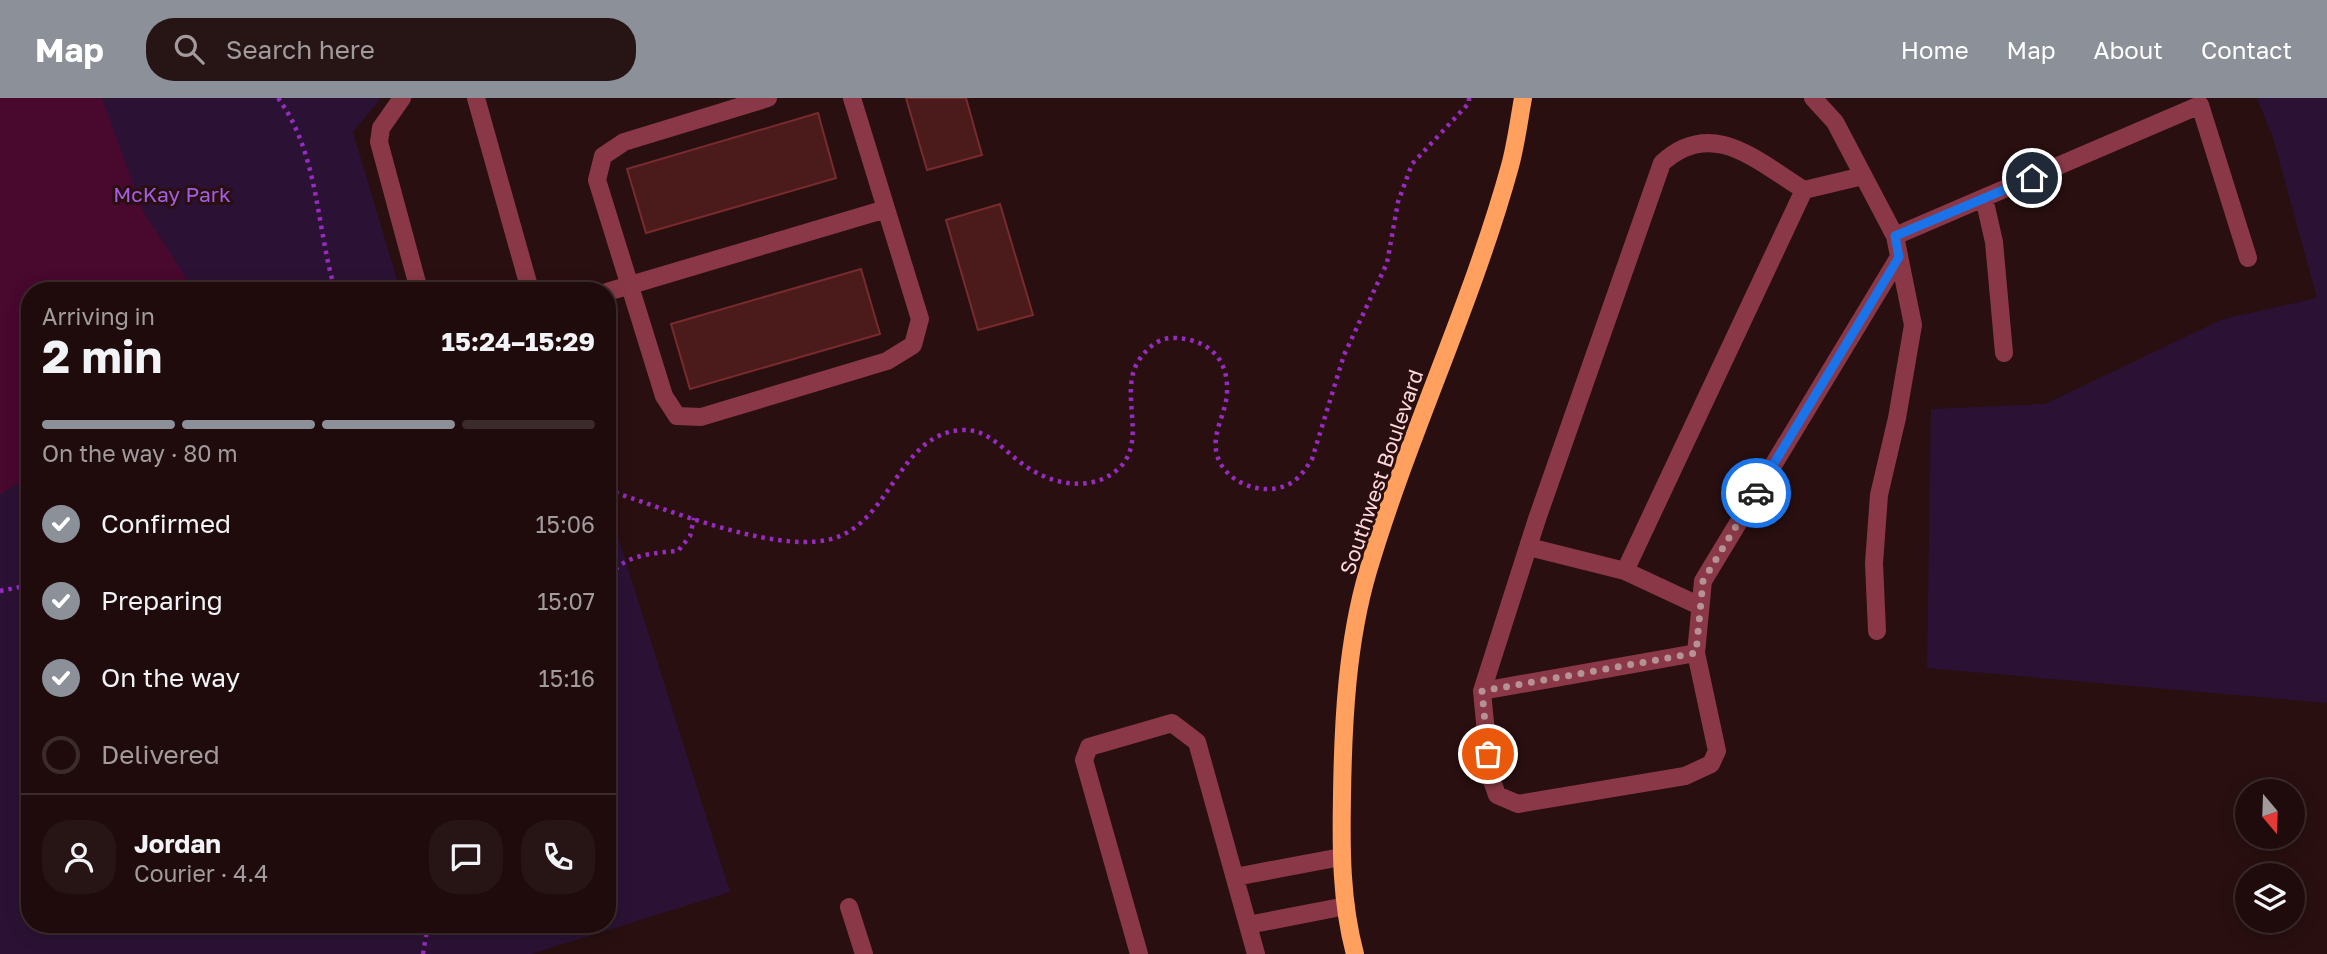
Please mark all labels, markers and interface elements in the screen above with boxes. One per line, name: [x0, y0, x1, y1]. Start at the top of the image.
search box: [146, 18, 636, 81]
text: Map: [35, 30, 104, 69]
icon: search: [170, 30, 208, 68]
text: Search here: [226, 34, 375, 65]
text: Home: [1901, 35, 1969, 64]
text: Map: [2007, 35, 2056, 64]
text: About: [2094, 35, 2163, 64]
text: Contact: [2201, 35, 2292, 64]
pin: [2002, 148, 2062, 208]
icon: home: [2013, 159, 2051, 197]
park label: McKay Park: [113, 181, 231, 207]
text: Arriving in: [42, 302, 155, 330]
text: 15:24–15:29: [442, 326, 595, 357]
text: 2 min: [42, 328, 162, 383]
street label: Southwest Boulevard: [1334, 366, 1428, 578]
text: On the way · 80 m: [42, 439, 238, 467]
courier: [1721, 458, 1791, 528]
icon: car: [1737, 474, 1775, 512]
icon: check: [42, 505, 80, 543]
text: Confirmed: [101, 508, 231, 539]
text: 15:06: [535, 510, 595, 538]
icon: check: [42, 582, 80, 620]
text: Preparing: [101, 585, 223, 616]
text: 15:07: [537, 587, 595, 615]
icon: check: [42, 659, 80, 697]
text: On the way: [101, 662, 240, 693]
text: 15:16: [539, 664, 595, 692]
pin: [1458, 724, 1518, 784]
icon: bag: [1469, 735, 1507, 773]
text: Delivered: [101, 739, 220, 770]
north arrow: [2235, 779, 2305, 849]
map controls: [2235, 779, 2305, 933]
button: person: [42, 820, 116, 894]
button: chat: [429, 820, 503, 894]
button: phone: [521, 820, 595, 894]
text: Jordan: [134, 828, 221, 859]
text: Courier · 4.4: [134, 859, 268, 887]
button: layers: [2235, 863, 2305, 933]

